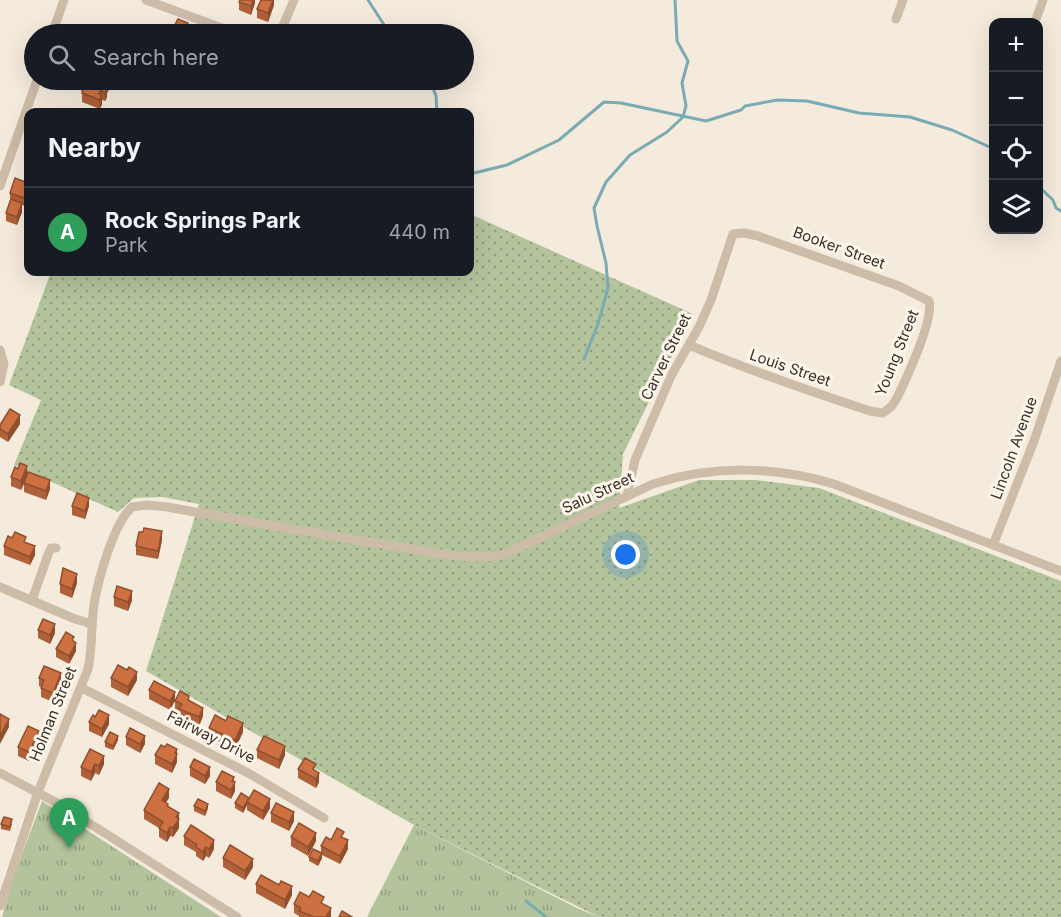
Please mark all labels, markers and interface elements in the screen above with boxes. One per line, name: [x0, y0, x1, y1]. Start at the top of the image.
map controls: [989, 18, 1043, 234]
button: +: [989, 18, 1043, 72]
search box: [24, 24, 474, 90]
icon: search: [45, 41, 78, 74]
text: Search here: [93, 44, 219, 70]
button: −: [989, 72, 1043, 126]
button: locate: [989, 126, 1043, 180]
text: Nearby: [48, 132, 141, 163]
button: layers: [989, 180, 1043, 234]
text: Rock Springs Park: [105, 207, 301, 233]
text: A: [60, 220, 75, 244]
text: 440 m: [388, 220, 450, 244]
street label: Booker Street: [791, 222, 888, 273]
text: Park: [105, 233, 148, 257]
street label: Young Street: [871, 307, 923, 399]
street label: Carver Street: [636, 310, 695, 403]
street label: Louis Street: [747, 345, 833, 390]
street label: Lincoln Avenue: [986, 394, 1041, 502]
street label: Salu Street: [559, 468, 637, 517]
your location: [611, 540, 640, 569]
street label: Holman Street: [25, 663, 80, 764]
street label: Fairway Drive: [164, 706, 259, 767]
pin: A: [50, 798, 88, 848]

